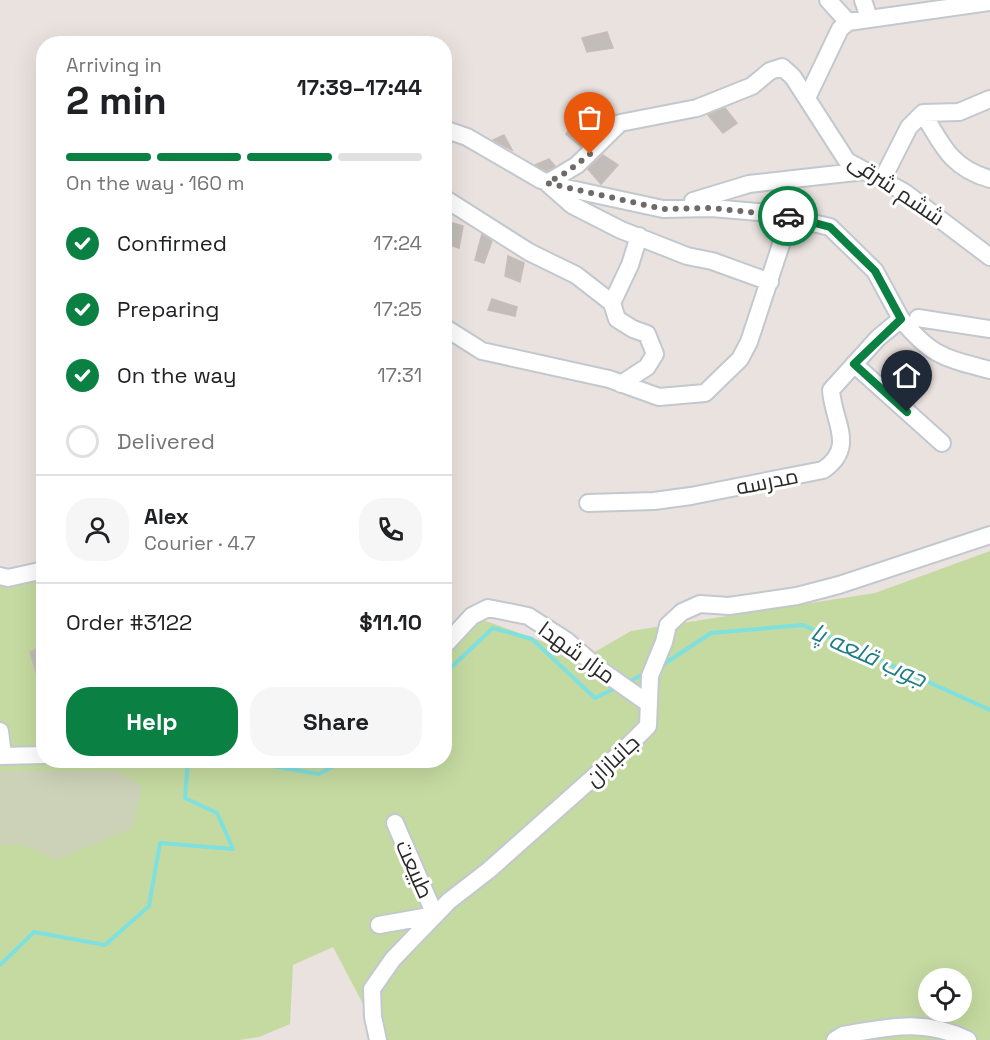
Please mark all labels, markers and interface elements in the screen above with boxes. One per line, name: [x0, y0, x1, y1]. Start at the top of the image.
text: Arriving in: [66, 52, 162, 78]
text: 17:39–17:44: [297, 73, 422, 101]
text: 2 min: [66, 76, 167, 125]
pin: [564, 92, 615, 154]
icon: bag: [573, 101, 606, 134]
street label: ششم شرقی: [842, 147, 950, 233]
text: On the way · 160 m: [66, 170, 244, 196]
courier: [758, 186, 818, 246]
icon: car: [772, 200, 805, 233]
icon: check: [66, 227, 99, 260]
text: Confirmed: [117, 229, 227, 257]
text: 17:24: [373, 230, 422, 256]
icon: check: [66, 293, 99, 326]
text: Preparing: [117, 295, 219, 323]
text: 17:25: [373, 296, 422, 322]
pin: [881, 350, 932, 412]
icon: check: [66, 359, 99, 392]
icon: home: [890, 359, 923, 392]
text: On the way: [117, 361, 236, 389]
text: 17:31: [377, 362, 422, 388]
text: Delivered: [117, 427, 215, 455]
street label: مدرسه: [734, 461, 800, 501]
button: person: [66, 498, 129, 561]
button: phone: [359, 498, 422, 561]
text: Alex: [144, 502, 189, 530]
text: Courier · 4.7: [144, 530, 255, 556]
text: Order #3122: [66, 608, 192, 636]
text: $11.10: [359, 608, 422, 636]
street label: مزار شهدا: [533, 615, 621, 689]
water label: جوب قلعه پا: [806, 616, 933, 696]
button: Help: [66, 687, 238, 756]
button: Share: [250, 687, 422, 756]
street label: جانبازان: [579, 728, 645, 792]
street label: طبیعت: [390, 835, 440, 903]
map controls: [918, 968, 972, 1022]
button: locate: [918, 968, 972, 1022]

